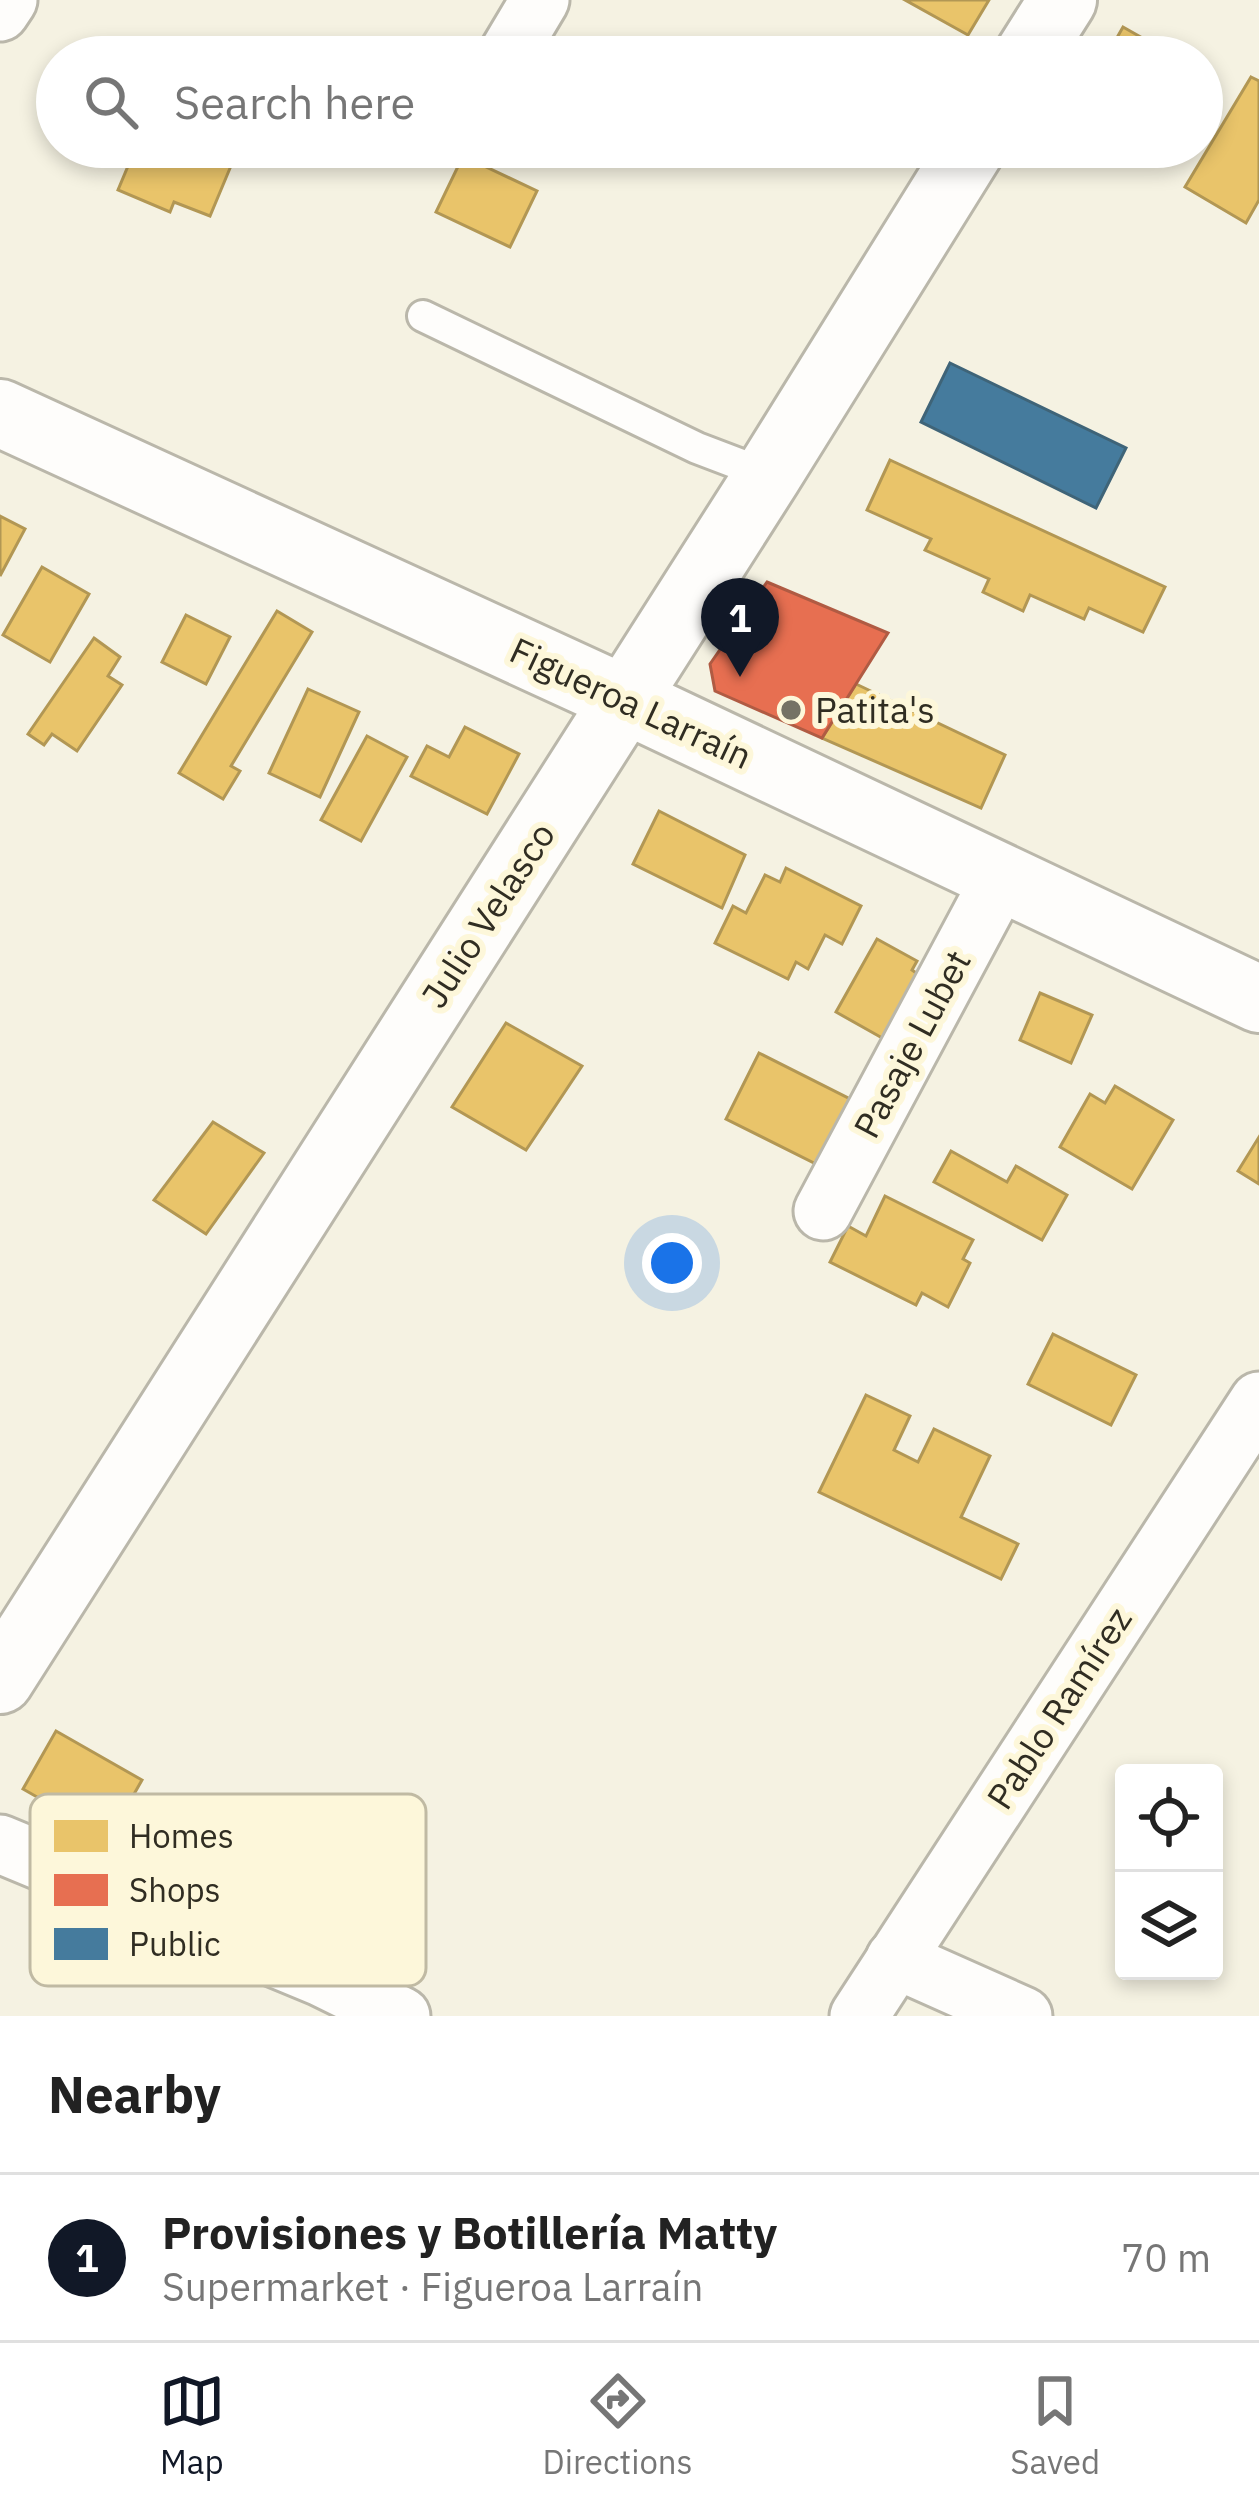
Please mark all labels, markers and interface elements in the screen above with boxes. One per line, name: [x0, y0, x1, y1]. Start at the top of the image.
search box: [36, 36, 1223, 168]
icon: search: [78, 69, 144, 135]
text: Search here: [174, 73, 415, 131]
pin: 1: [701, 578, 779, 677]
street label: Figueroa Larraín: [503, 626, 760, 779]
place label: Patita's: [815, 686, 935, 733]
marker: Patita's: [778, 697, 804, 723]
street label: Julio Velasco: [410, 813, 565, 1016]
street label: Pasaje Lubet: [842, 942, 981, 1146]
your location: [642, 1233, 702, 1293]
street label: Pablo Ramírez: [976, 1598, 1141, 1818]
map controls: [1115, 1764, 1223, 1980]
button: locate: [1115, 1764, 1223, 1872]
legend: [30, 1794, 426, 1986]
text: Homes: [129, 1814, 234, 1857]
text: Shops: [129, 1868, 221, 1911]
button: layers: [1115, 1872, 1223, 1980]
text: Public: [129, 1922, 221, 1965]
text: Nearby: [48, 2061, 221, 2127]
text: Provisiones y Botillería Matty: [162, 2203, 777, 2261]
text: 1: [75, 2232, 99, 2283]
text: 70 m: [1121, 2232, 1211, 2283]
text: Supermarket · Figueroa Larraín: [162, 2261, 704, 2312]
tab: Map: [159, 2368, 225, 2483]
tab: Directions: [543, 2368, 693, 2483]
tab: Saved: [1010, 2368, 1100, 2483]

